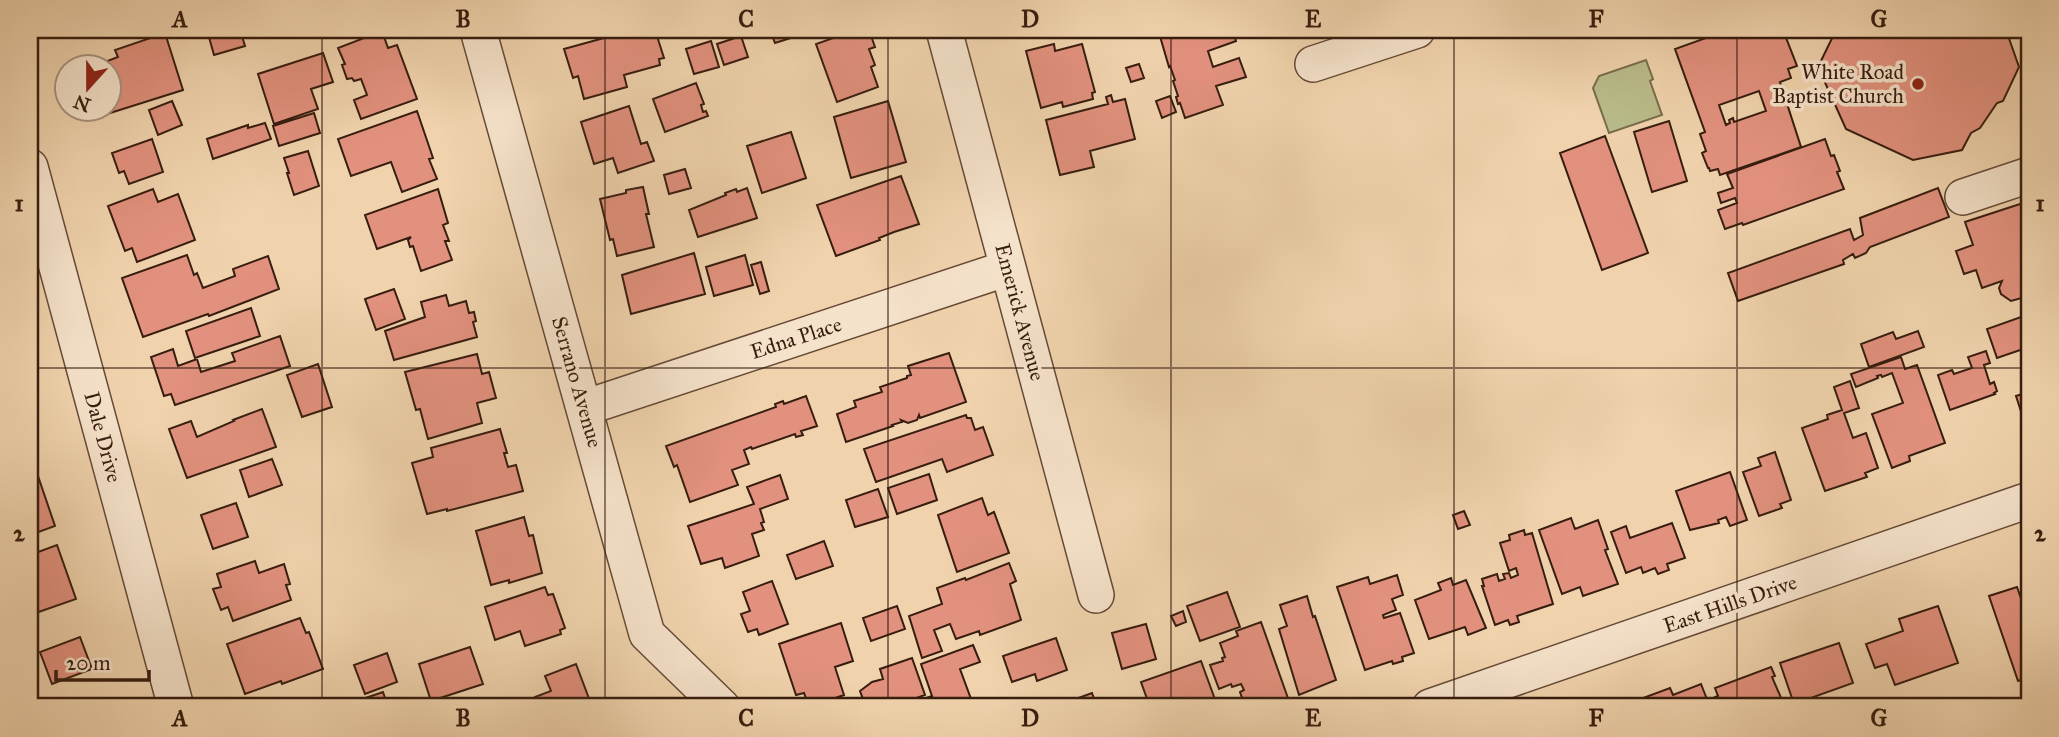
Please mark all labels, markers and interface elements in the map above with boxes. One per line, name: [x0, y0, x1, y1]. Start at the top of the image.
text: A: [170, 5, 188, 33]
text: B: [455, 5, 471, 33]
text: C: [738, 5, 754, 33]
text: D: [1021, 5, 1039, 33]
text: E: [1305, 5, 1322, 33]
text: F: [1588, 5, 1604, 33]
text: G: [1871, 5, 1888, 33]
north arrow: [52, 52, 122, 122]
place label: White Road Baptist Church: [1773, 59, 1904, 109]
marker: White Road Baptist Church: [1910, 76, 1926, 92]
text: N: [70, 90, 94, 117]
text: 1: [14, 189, 24, 217]
text: 1: [2035, 189, 2045, 217]
street label: Emerick Avenue: [989, 240, 1051, 384]
street label: Edna Place: [747, 311, 845, 365]
street label: Serrano Avenue: [546, 313, 608, 451]
street label: Dale Drive: [78, 389, 128, 485]
text: 2: [13, 519, 25, 547]
text: 2: [2034, 519, 2046, 547]
street label: East Hills Drive: [1660, 569, 1800, 639]
scale bar: [56, 639, 149, 683]
text: 20 m: [66, 650, 111, 676]
text: A: [170, 704, 188, 732]
text: B: [455, 704, 471, 732]
text: C: [738, 704, 754, 732]
text: D: [1021, 704, 1039, 732]
text: E: [1305, 704, 1322, 732]
text: F: [1588, 704, 1604, 732]
text: G: [1871, 704, 1888, 732]

